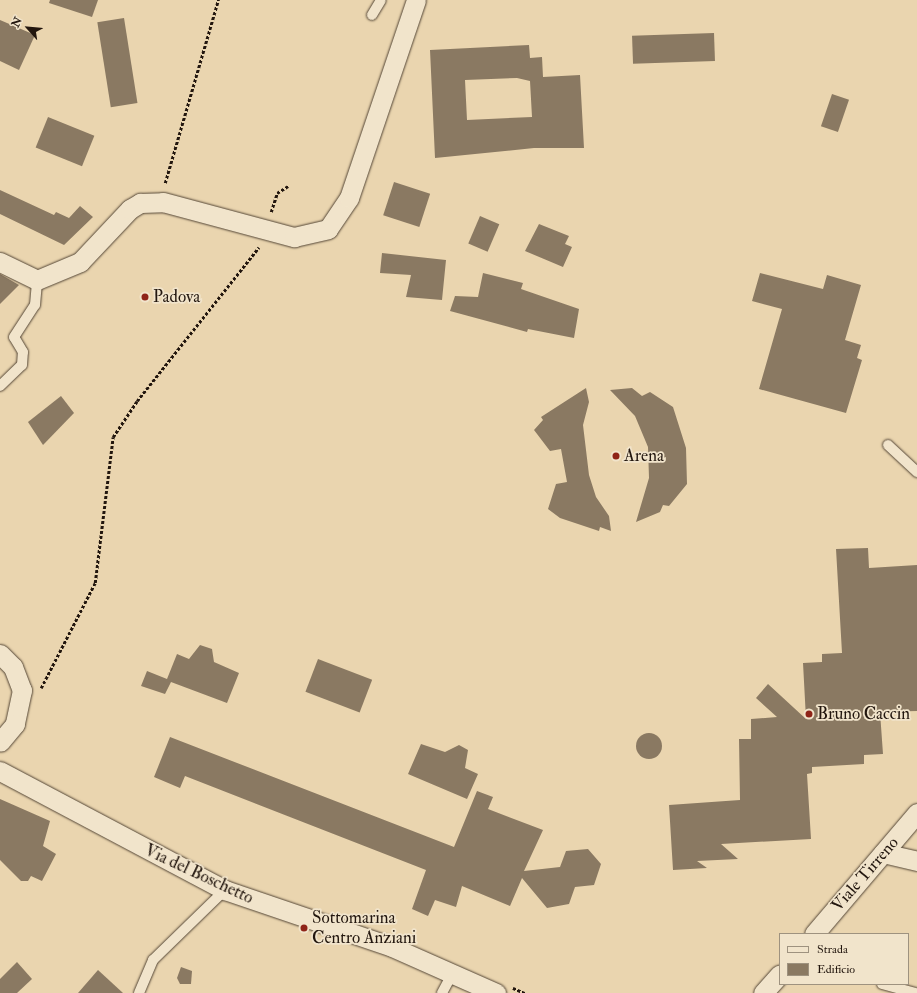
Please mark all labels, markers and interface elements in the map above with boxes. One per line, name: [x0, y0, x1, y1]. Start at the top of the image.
north arrow: [8, 8, 48, 48]
text: N: [9, 15, 25, 30]
place label: Padova: [153, 287, 200, 307]
marker: Padova: [140, 292, 150, 302]
place label: Arena: [624, 446, 664, 466]
marker: Arena: [611, 451, 621, 461]
place label: Bruno Caccin: [817, 704, 910, 724]
marker: Bruno Caccin: [804, 709, 814, 719]
street label: Viale Tirreno: [827, 833, 903, 915]
street label: Via del Boschetto: [141, 840, 257, 908]
place label: Sottomarina Centro Anziani: [312, 908, 416, 948]
marker: Sottomarina Centro Anziani: [299, 923, 309, 933]
legend: [779, 933, 909, 985]
text: Strada: [817, 942, 848, 957]
text: Edificio: [817, 962, 855, 977]

